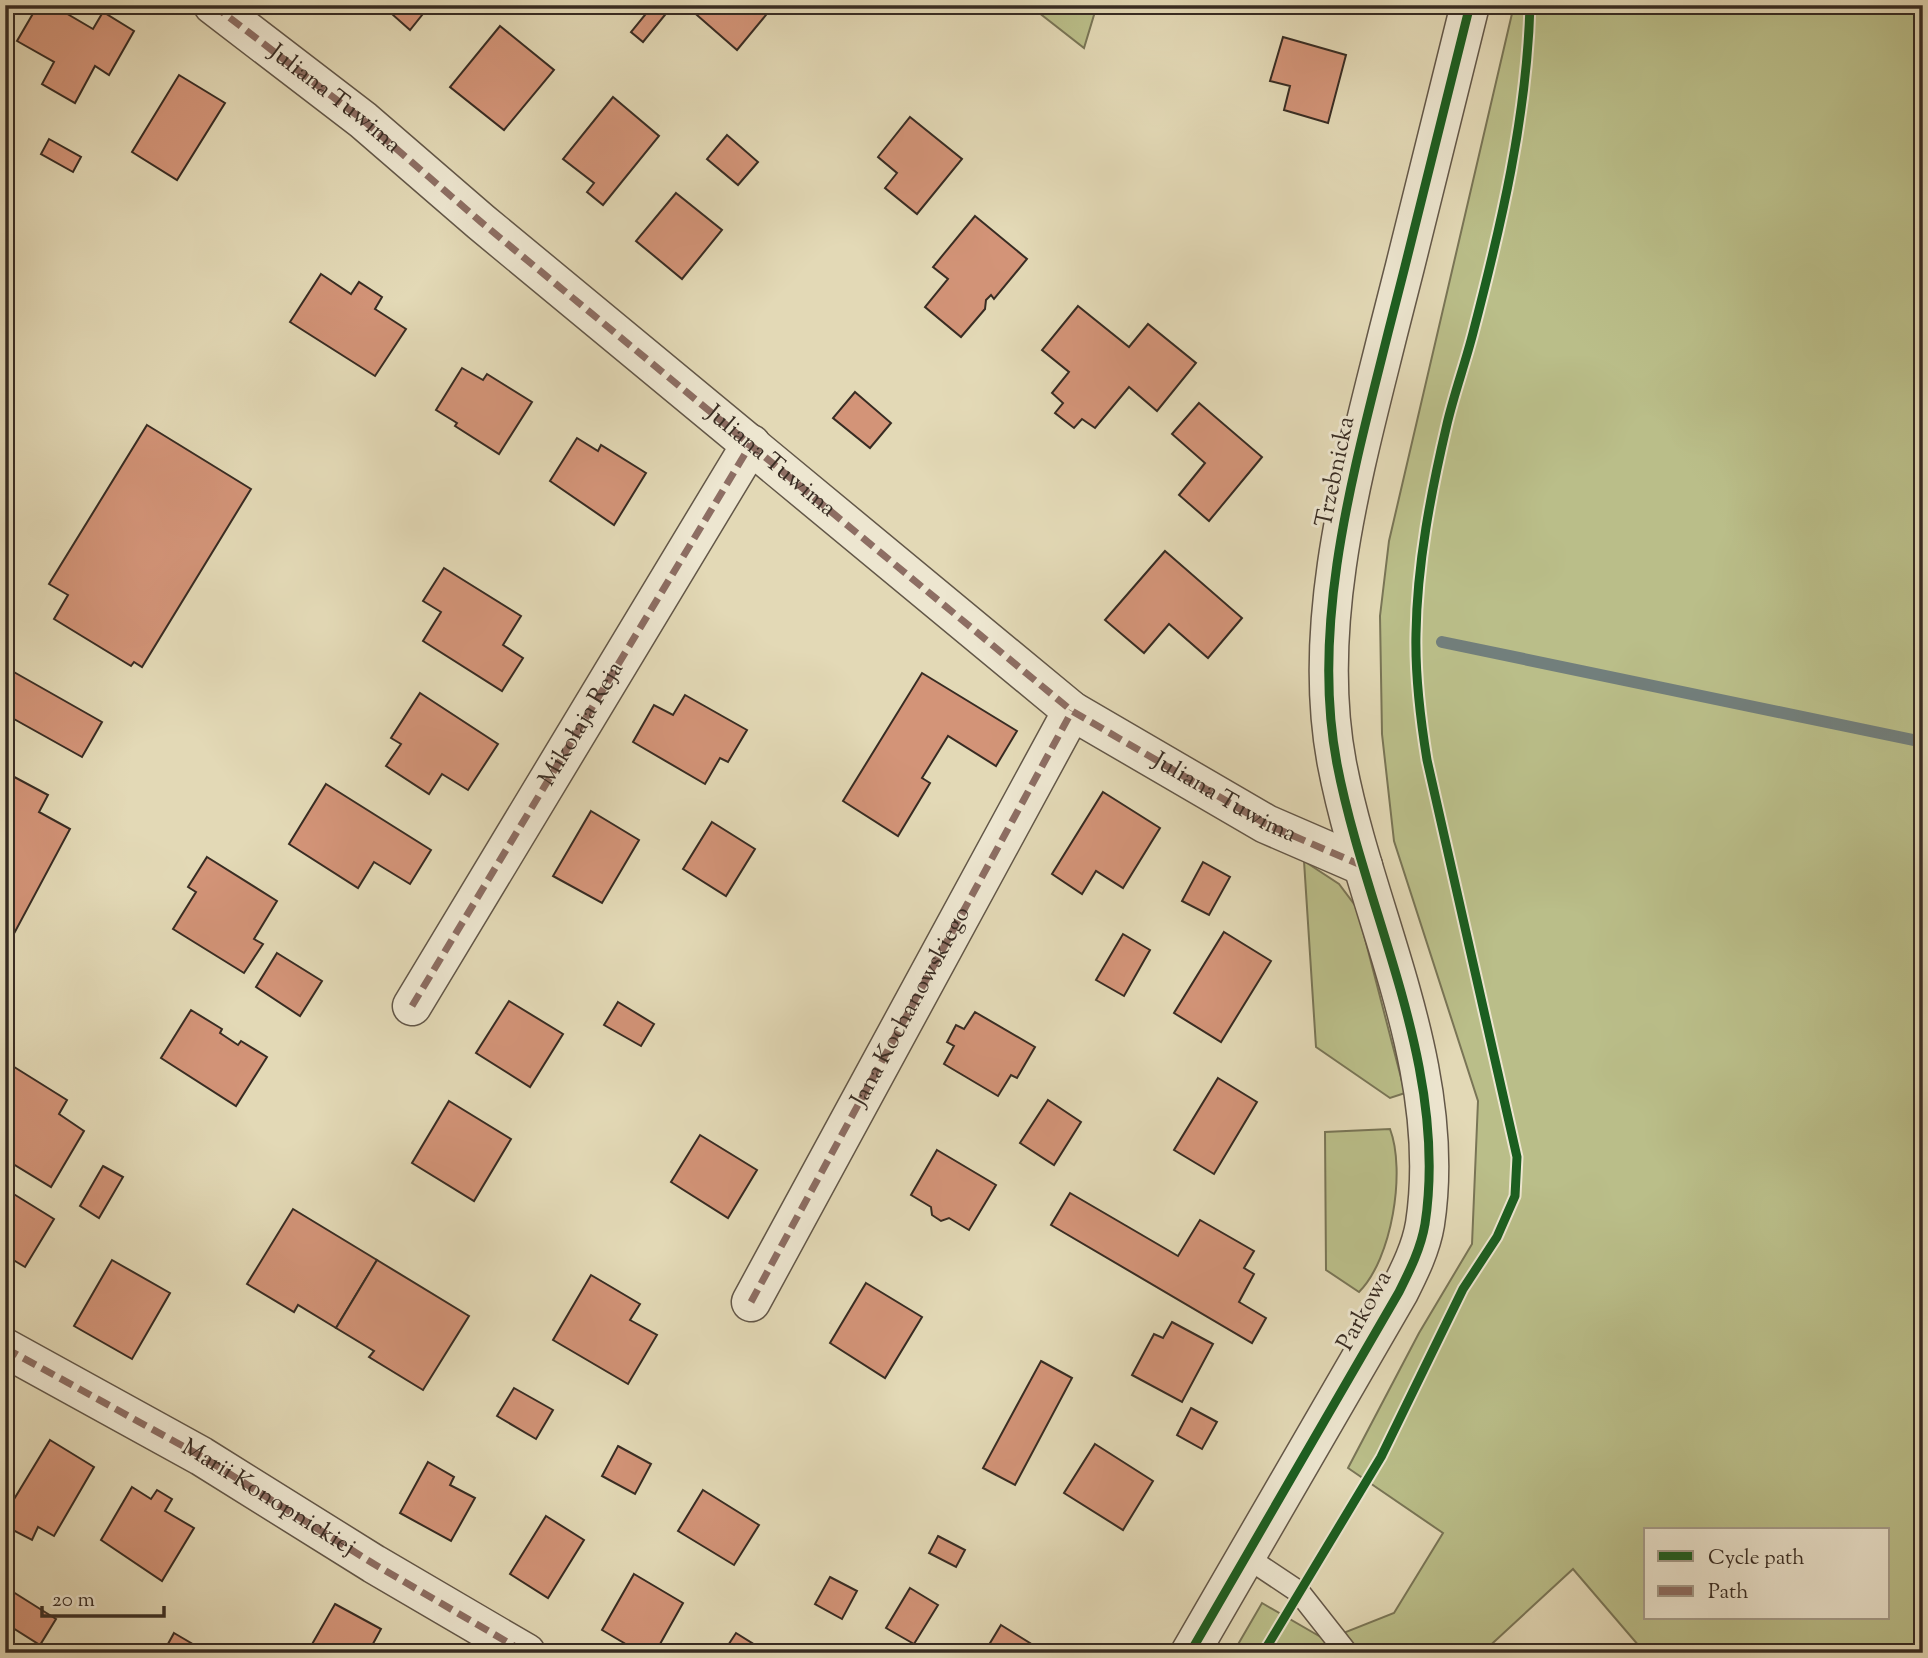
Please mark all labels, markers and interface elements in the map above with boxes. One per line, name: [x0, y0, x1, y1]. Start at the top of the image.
street label: Juliana Tuwima: [260, 35, 408, 162]
street label: Juliana Tuwima: [697, 396, 843, 526]
street label: Trzebnicka: [1308, 413, 1364, 531]
street label: Mikołaja Reja: [531, 655, 633, 793]
street label: Juliana Tuwima: [1145, 744, 1302, 852]
street label: Jana Kochanowskiego: [842, 901, 980, 1115]
street label: Parkowa: [1329, 1265, 1401, 1357]
street label: Marii Konopnickiej: [175, 1431, 362, 1565]
legend: [1644, 1528, 1890, 1620]
text: Cycle path: [1708, 1544, 1805, 1574]
scale bar: [42, 1574, 164, 1618]
text: Path: [1708, 1578, 1749, 1608]
text: 20 m: [52, 1586, 95, 1616]

